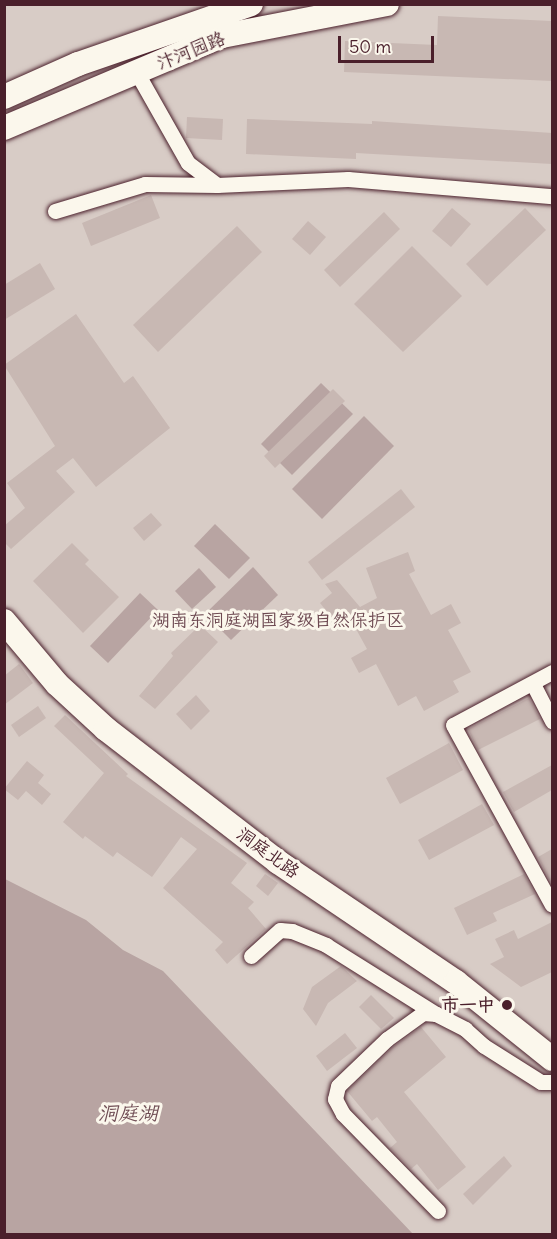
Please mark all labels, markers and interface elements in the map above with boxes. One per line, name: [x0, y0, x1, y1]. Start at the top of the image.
scale bar: [341, 24, 437, 62]
street label: 汴河园路: [154, 28, 228, 74]
text: 50 m: [349, 35, 391, 58]
park label: 湖南东洞庭湖国家级自然保护区: [152, 609, 404, 631]
street label: 洞庭北路: [233, 823, 303, 883]
place label: 市一中: [441, 994, 495, 1016]
marker: 市一中: [500, 998, 514, 1012]
water label: 洞庭湖: [98, 1100, 158, 1124]

